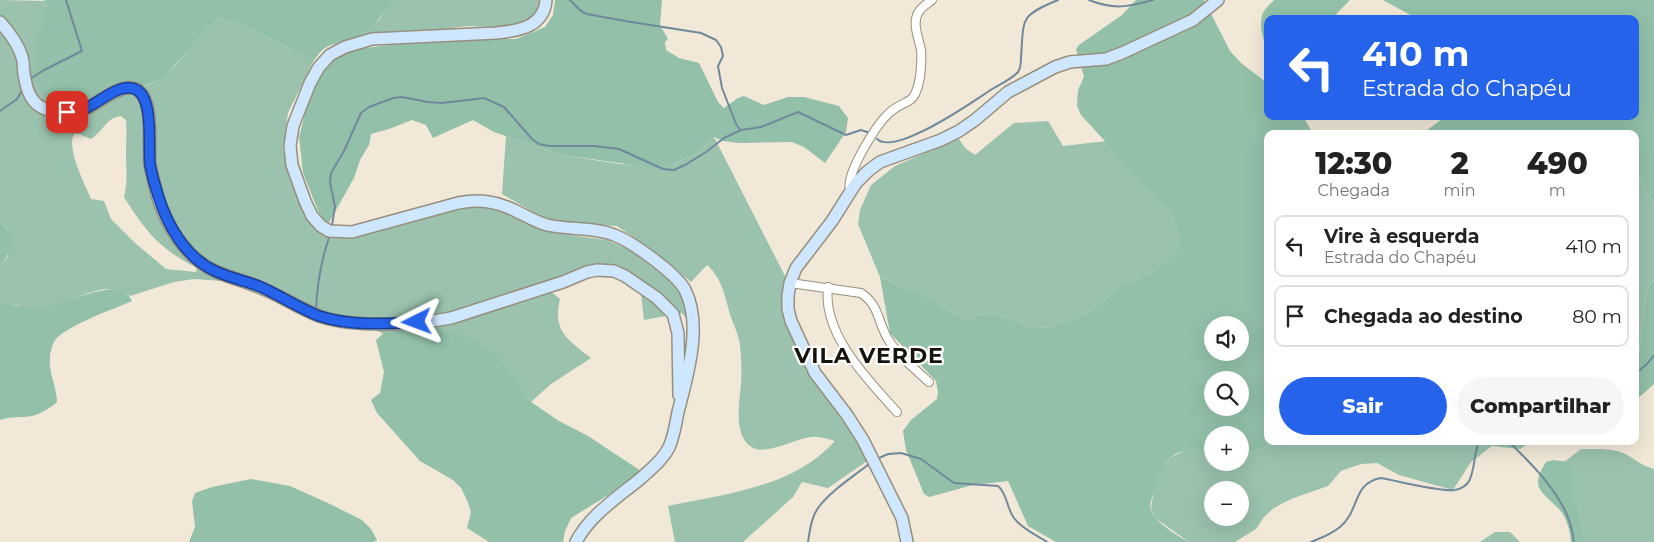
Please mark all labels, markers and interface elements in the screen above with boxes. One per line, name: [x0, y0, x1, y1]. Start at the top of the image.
text: 410 m: [1362, 32, 1469, 75]
icon: left: [1279, 35, 1344, 100]
text: Estrada do Chapéu: [1362, 75, 1572, 102]
pin: [46, 91, 88, 133]
icon: arrive: [53, 98, 81, 126]
text: 12:30: [1315, 145, 1392, 182]
text: 2: [1451, 145, 1469, 182]
text: 490: [1527, 145, 1588, 182]
text: Chegada: [1318, 181, 1390, 200]
text: min: [1444, 181, 1476, 200]
text: m: [1549, 181, 1566, 200]
text: Vire à esquerda: [1324, 225, 1479, 248]
icon: left: [1281, 232, 1309, 260]
text: 410 m: [1565, 235, 1622, 258]
text: Estrada do Chapéu: [1324, 248, 1477, 267]
position arrow: [390, 295, 442, 347]
icon: arrive: [1281, 302, 1309, 330]
text: Chegada ao destino: [1324, 305, 1523, 328]
text: 80 m: [1572, 305, 1622, 328]
map controls: [1204, 316, 1249, 526]
button: sound: [1204, 316, 1249, 361]
district label: VILA VERDE: [793, 342, 944, 369]
button: search: [1204, 371, 1249, 416]
button: Sair: [1279, 377, 1447, 435]
button: Compartilhar: [1457, 377, 1624, 435]
button: +: [1204, 426, 1249, 471]
button: −: [1204, 481, 1249, 526]

